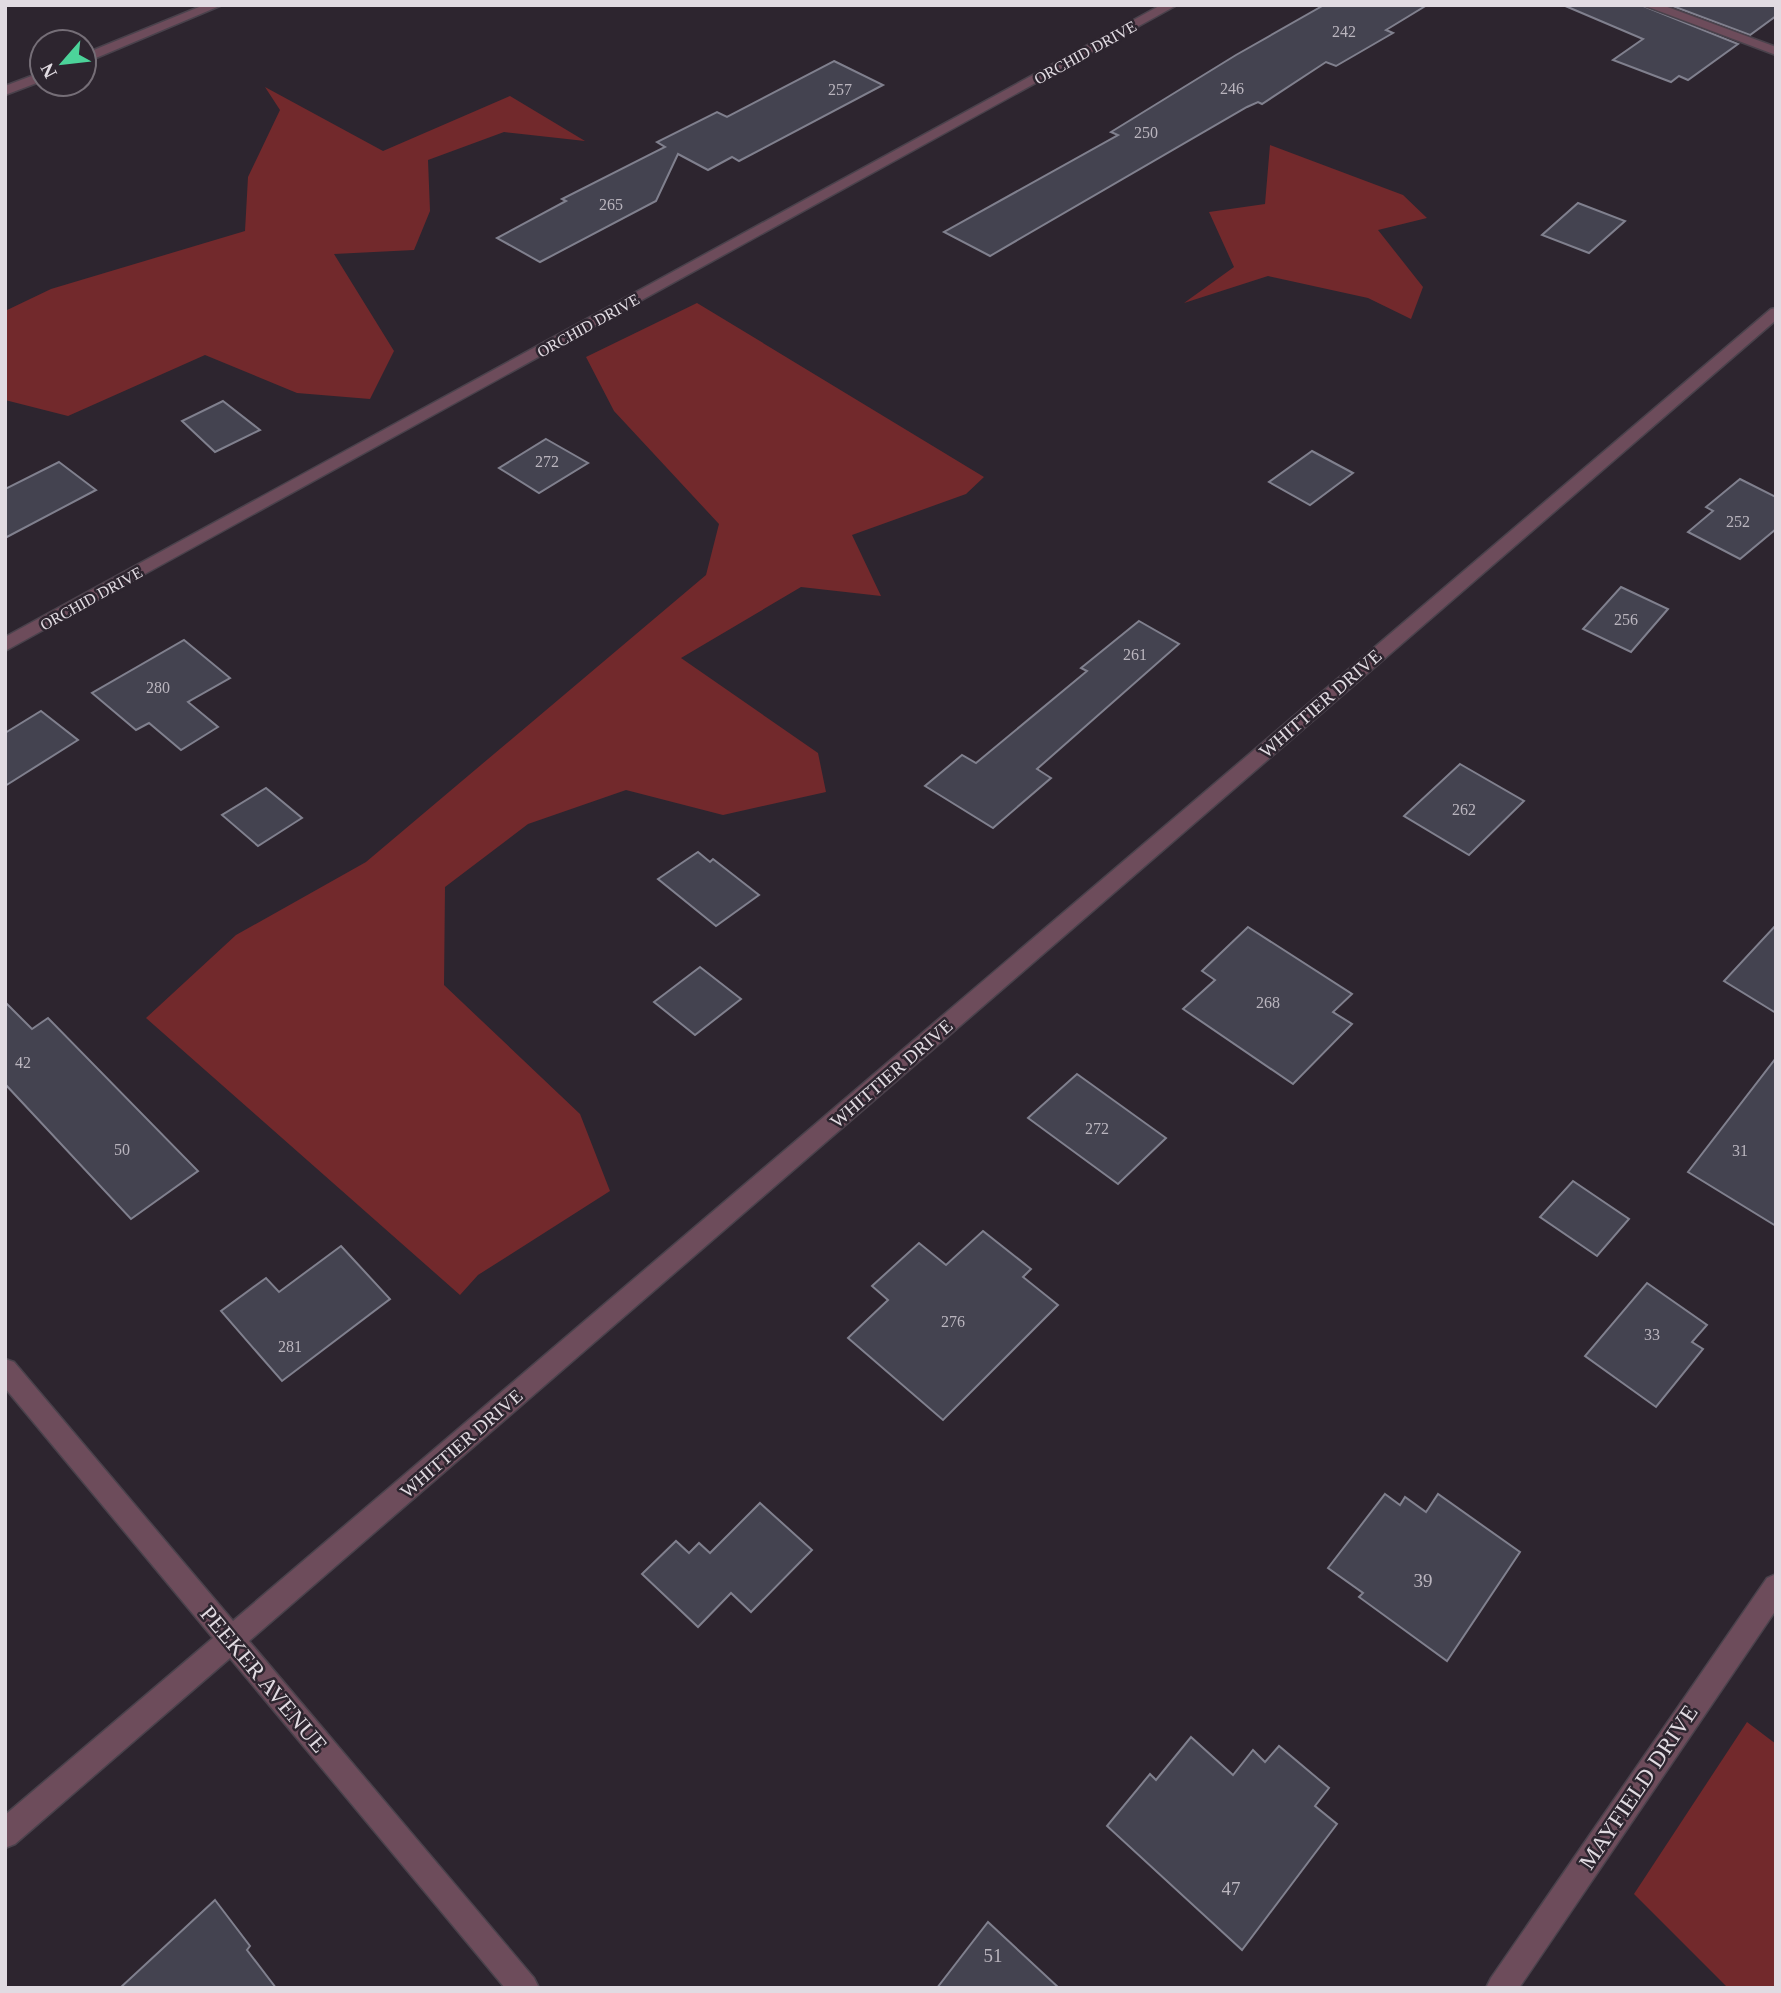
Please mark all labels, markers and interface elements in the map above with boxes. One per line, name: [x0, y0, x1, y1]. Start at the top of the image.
street label: ORCHID DRIVE: [1031, 17, 1139, 88]
house number: 242: [1332, 23, 1356, 40]
north arrow: [28, 28, 98, 98]
text: N: [36, 60, 61, 82]
house number: 246: [1220, 80, 1244, 97]
house number: 257: [828, 81, 852, 98]
house number: 250: [1134, 124, 1158, 141]
house number: 265: [599, 196, 623, 213]
street label: ORCHID DRIVE: [534, 290, 642, 361]
house number: 272: [535, 453, 559, 470]
house number: 252: [1726, 513, 1750, 530]
street label: ORCHID DRIVE: [37, 563, 145, 634]
house number: 256: [1614, 611, 1638, 628]
street label: WHITTIER DRIVE: [1255, 645, 1386, 762]
house number: 261: [1123, 646, 1147, 663]
house number: 280: [146, 679, 170, 696]
house number: 262: [1452, 801, 1476, 818]
house number: 268: [1256, 994, 1280, 1011]
street label: WHITTIER DRIVE: [826, 1015, 957, 1132]
house number: 42: [15, 1054, 31, 1071]
house number: 272: [1085, 1120, 1109, 1137]
house number: 50: [114, 1141, 130, 1158]
house number: 31: [1732, 1142, 1748, 1159]
house number: 276: [941, 1313, 965, 1330]
house number: 33: [1644, 1326, 1660, 1343]
house number: 281: [278, 1338, 302, 1355]
street label: WHITTIER DRIVE: [396, 1385, 527, 1502]
house number: 39: [1414, 1570, 1433, 1591]
street label: PEEKER AVENUE: [195, 1601, 332, 1757]
street label: MAYFIELD DRIVE: [1574, 1700, 1703, 1874]
house number: 47: [1222, 1878, 1241, 1899]
house number: 51: [984, 1945, 1003, 1966]

